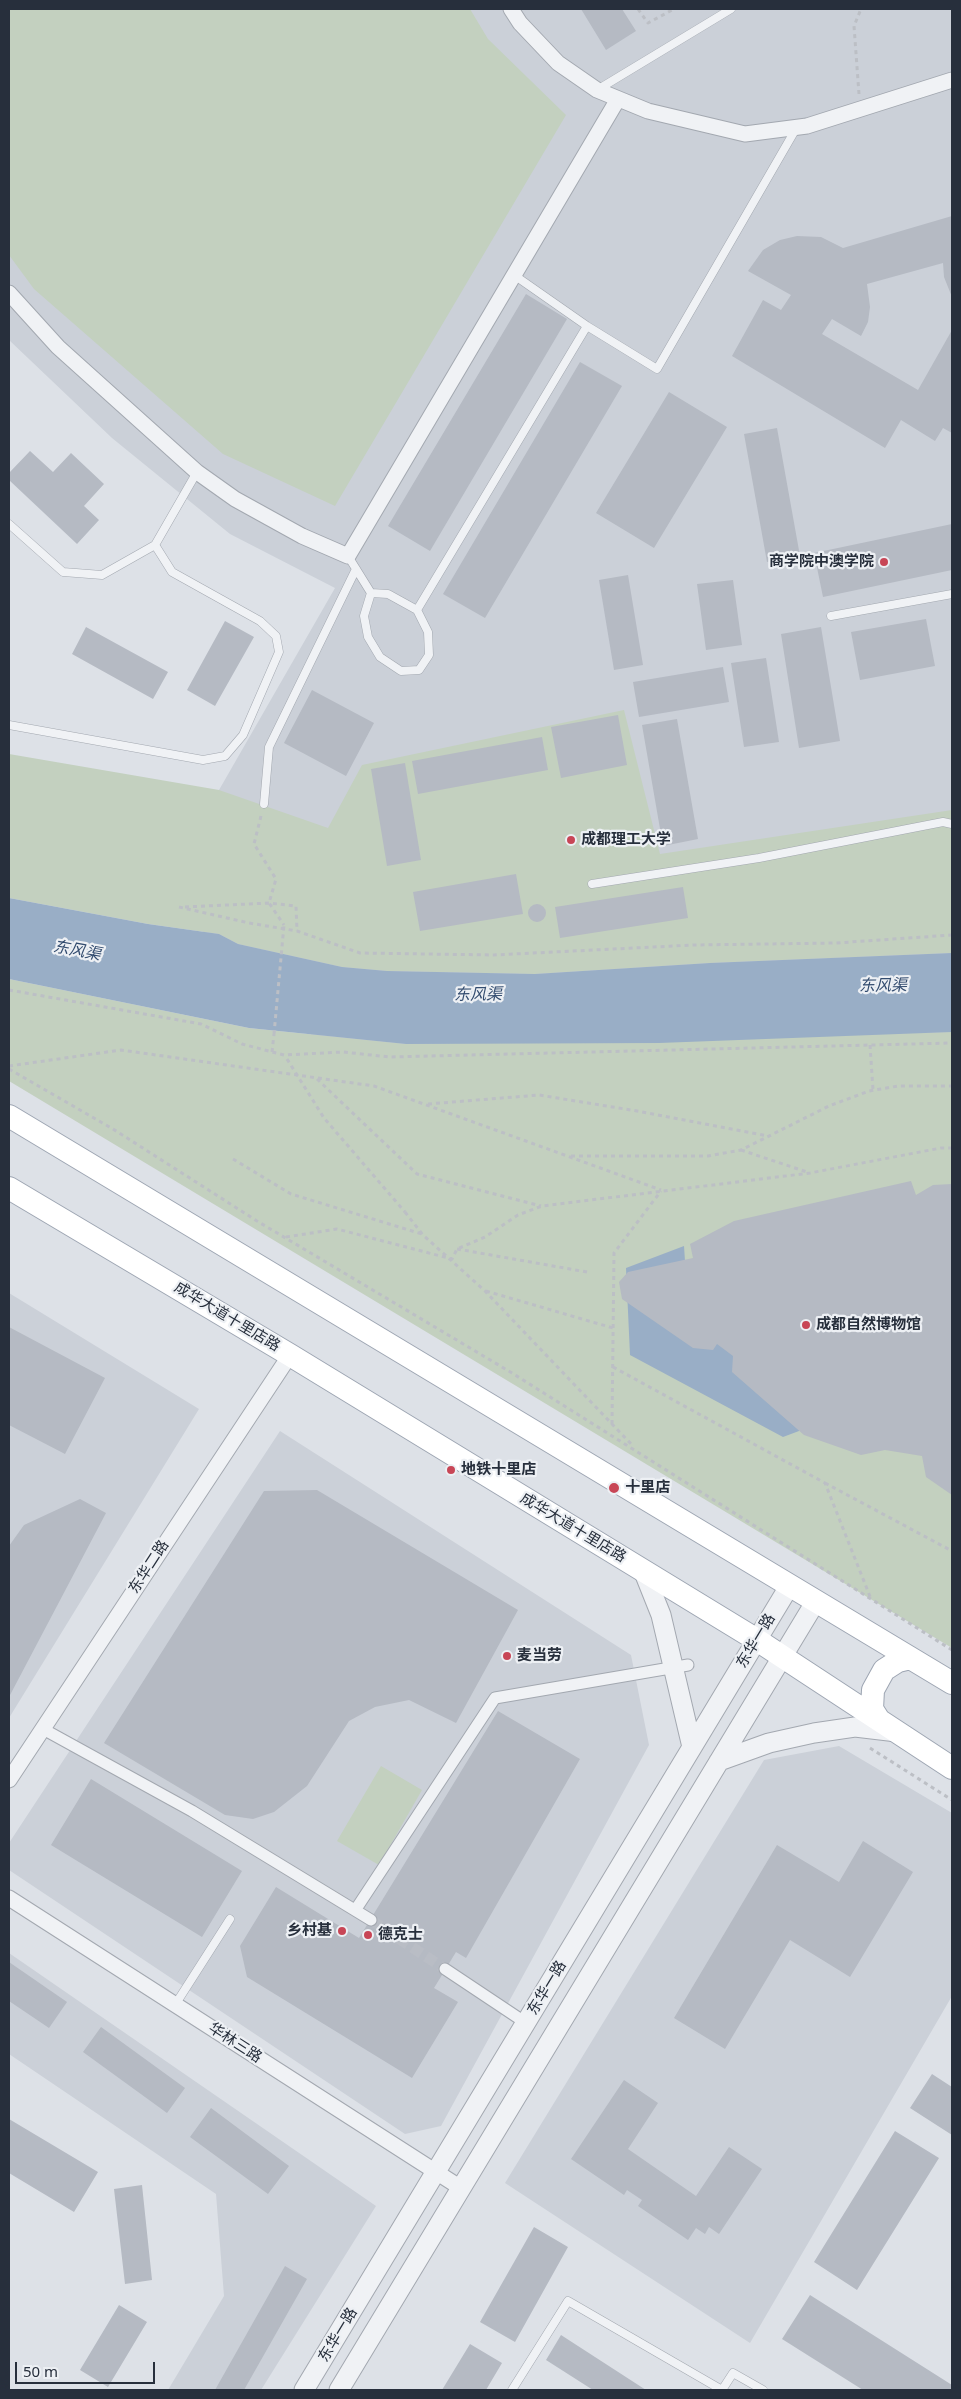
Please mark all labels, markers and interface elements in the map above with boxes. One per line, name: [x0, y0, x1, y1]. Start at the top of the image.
place label: 商学院中澳学院: [769, 553, 874, 571]
marker: 商学院中澳学院: [878, 556, 890, 568]
place label: 成都理工大学: [581, 831, 671, 849]
marker: 成都理工大学: [565, 834, 577, 846]
water label: 东风渠: [52, 937, 102, 965]
water label: 东风渠: [859, 976, 907, 996]
water label: 东风渠: [454, 985, 502, 1005]
street label: 成华大道十里店路: [171, 1278, 283, 1356]
place label: 成都自然博物馆: [816, 1316, 921, 1334]
marker: 成都自然博物馆: [800, 1319, 812, 1331]
place label: 地铁十里店: [461, 1461, 536, 1479]
marker: 地铁十里店: [445, 1464, 457, 1476]
place label: 十里店: [625, 1479, 670, 1497]
marker: 十里店: [607, 1481, 621, 1495]
street label: 成华大道十里店路: [517, 1489, 629, 1567]
street label: 东华二路: [125, 1537, 173, 1597]
street label: 东华一路: [733, 1611, 779, 1671]
place label: 麦当劳: [517, 1647, 562, 1665]
marker: 麦当劳: [501, 1650, 513, 1662]
place label: 乡村基: [287, 1922, 332, 1940]
marker: 乡村基: [336, 1925, 348, 1937]
place label: 德克士: [378, 1926, 423, 1944]
marker: 德克士: [362, 1929, 374, 1941]
street label: 东华一路: [524, 1958, 570, 2018]
street label: 华林三路: [205, 2019, 265, 2067]
street label: 东华一路: [315, 2305, 361, 2365]
scale bar: [18, 2352, 158, 2384]
text: 50 m: [23, 2361, 58, 2381]

